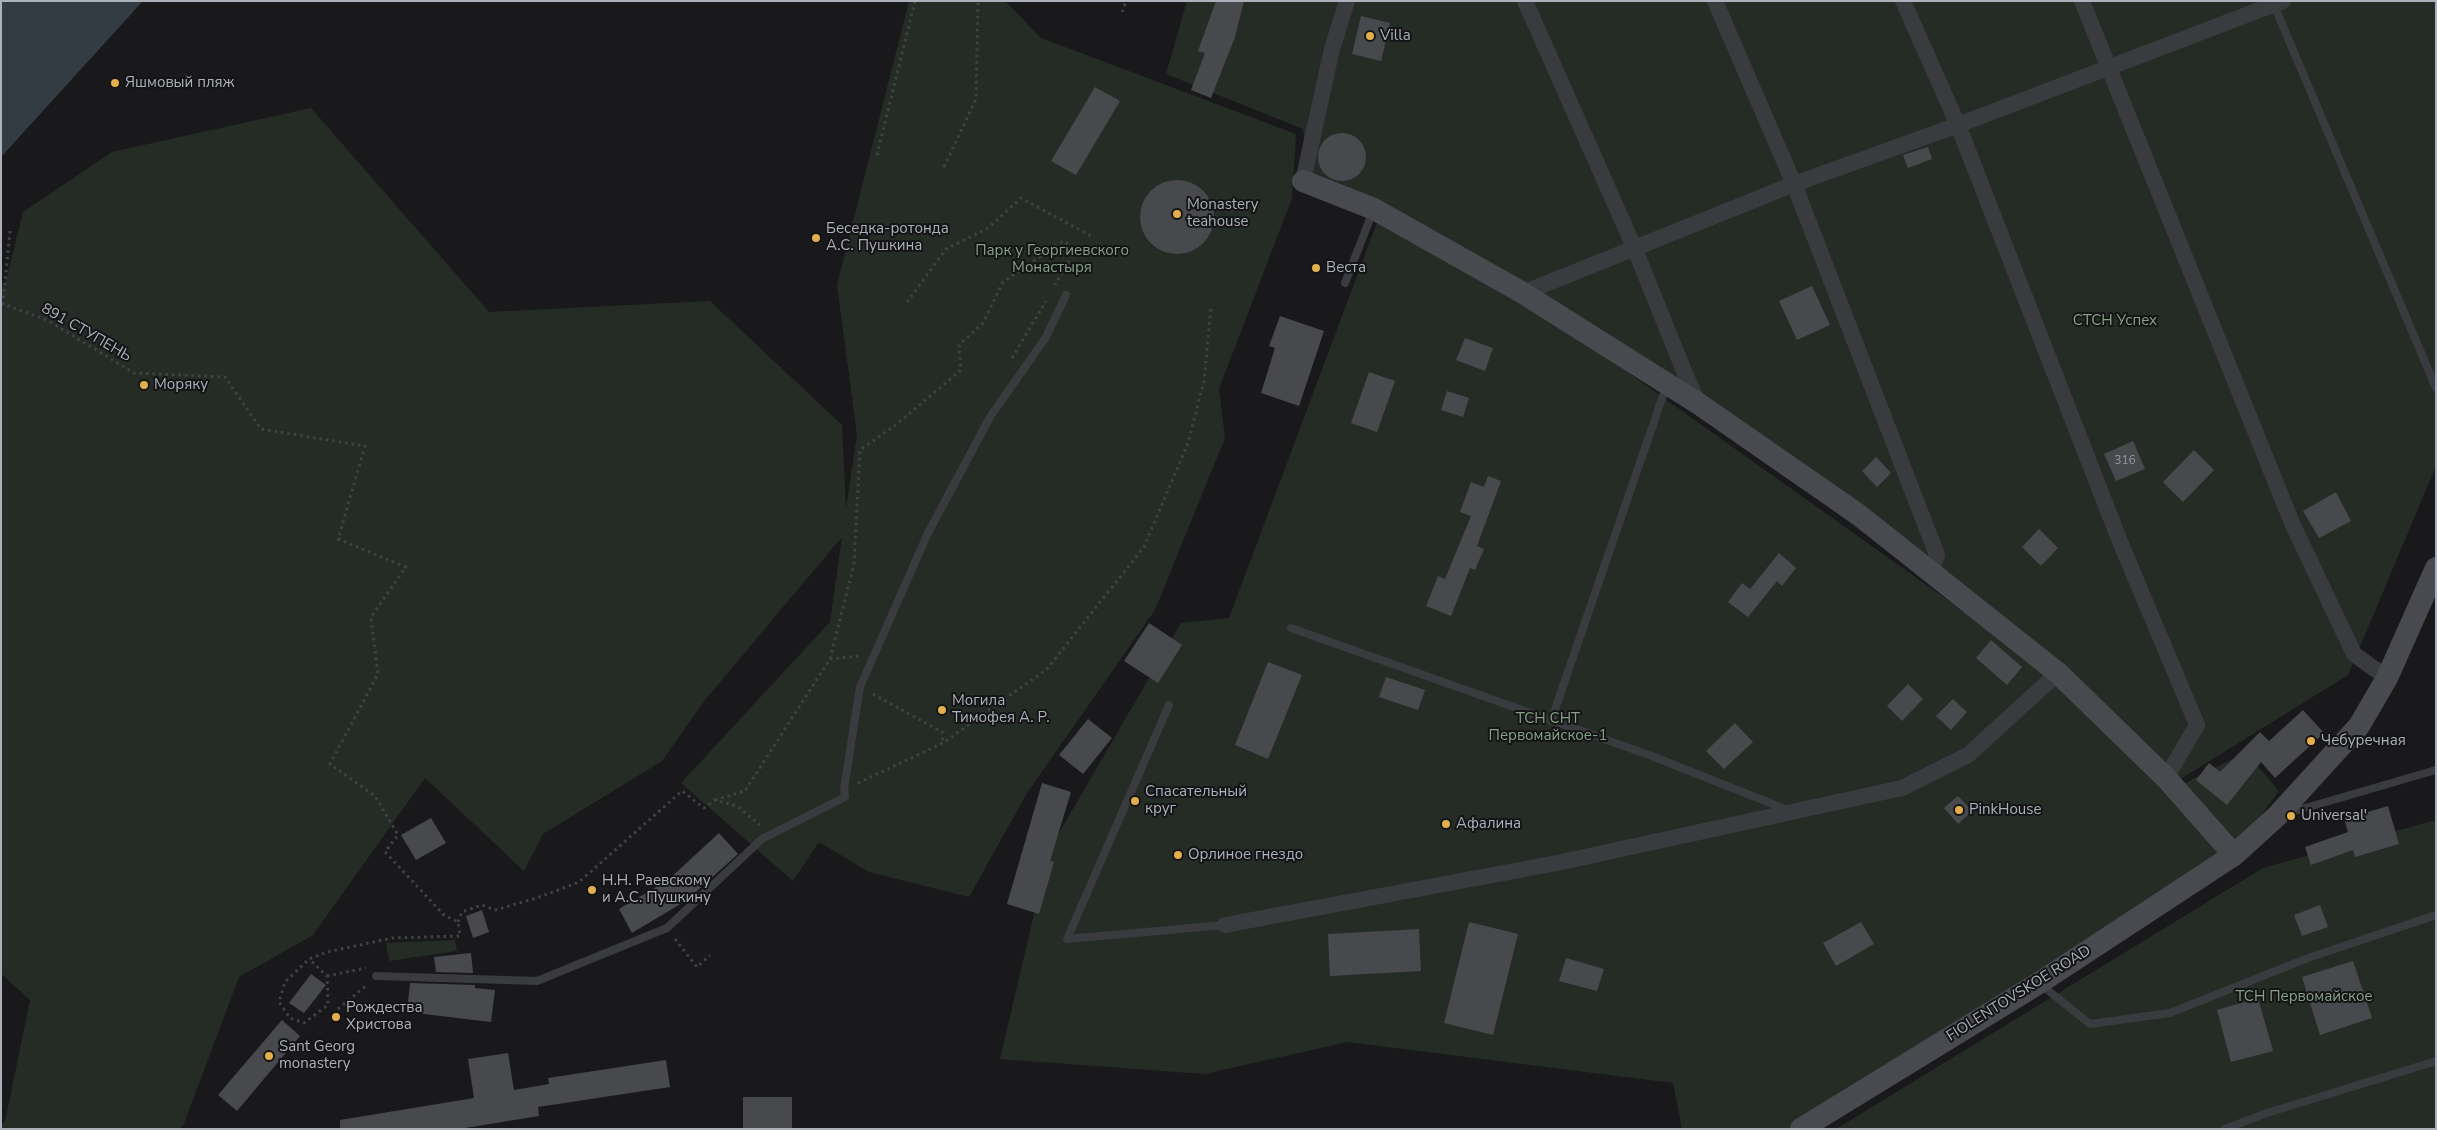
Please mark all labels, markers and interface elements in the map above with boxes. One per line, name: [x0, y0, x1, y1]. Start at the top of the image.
place label: Villa: [1380, 27, 1411, 45]
marker: Villa: [1364, 30, 1376, 42]
place label: Яшмовый пляж: [125, 74, 234, 92]
marker: Яшмовый пляж: [109, 77, 121, 89]
place label: Monastery teahouse: [1187, 196, 1258, 231]
marker: Monastery teahouse: [1171, 208, 1183, 220]
place label: Беседка-ротонда А.С. Пушкина: [826, 220, 949, 255]
marker: Беседка-ротонда А.С. Пушкина: [810, 232, 822, 244]
park label: Парк у Георгиевского Монастыря: [975, 242, 1129, 277]
place label: Веста: [1326, 259, 1366, 277]
marker: Веста: [1310, 262, 1322, 274]
street label: 891 СТУПЕНЬ: [38, 300, 134, 366]
park label: СТСН Успех: [2073, 312, 2157, 330]
place label: Моряку: [154, 376, 208, 394]
marker: Моряку: [138, 379, 150, 391]
house number: 316: [2114, 454, 2136, 468]
place label: Могила Тимофея А. Р.: [952, 692, 1050, 727]
marker: Могила Тимофея А. Р.: [936, 704, 948, 716]
park label: ТСН СНТ Первомайское-1: [1489, 710, 1607, 745]
place label: Чебуречная: [2321, 732, 2406, 750]
marker: Чебуречная: [2305, 735, 2317, 747]
place label: Спасательный круг: [1145, 783, 1247, 818]
marker: Спасательный круг: [1129, 795, 1141, 807]
place label: PinkHouse: [1969, 801, 2041, 819]
marker: PinkHouse: [1953, 804, 1965, 816]
place label: Universal': [2301, 807, 2367, 825]
marker: Universal': [2285, 810, 2297, 822]
place label: Афалина: [1456, 815, 1521, 833]
marker: Афалина: [1440, 818, 1452, 830]
place label: Орлиное гнездо: [1188, 846, 1303, 864]
marker: Орлиное гнездо: [1172, 849, 1184, 861]
place label: Н.Н. Раевскому и А.С. Пушкину: [602, 872, 711, 907]
marker: Н.Н. Раевскому и А.С. Пушкину: [586, 884, 598, 896]
street label: FIOLENTOVSKOE ROAD: [1943, 942, 2095, 1046]
park label: ТСН Первомайское: [2235, 988, 2373, 1006]
place label: Рождества Христова: [346, 999, 423, 1034]
marker: Рождества Христова: [330, 1011, 342, 1023]
place label: Sant Georg monastery: [279, 1038, 355, 1073]
marker: Sant Georg monastery: [263, 1050, 275, 1062]

